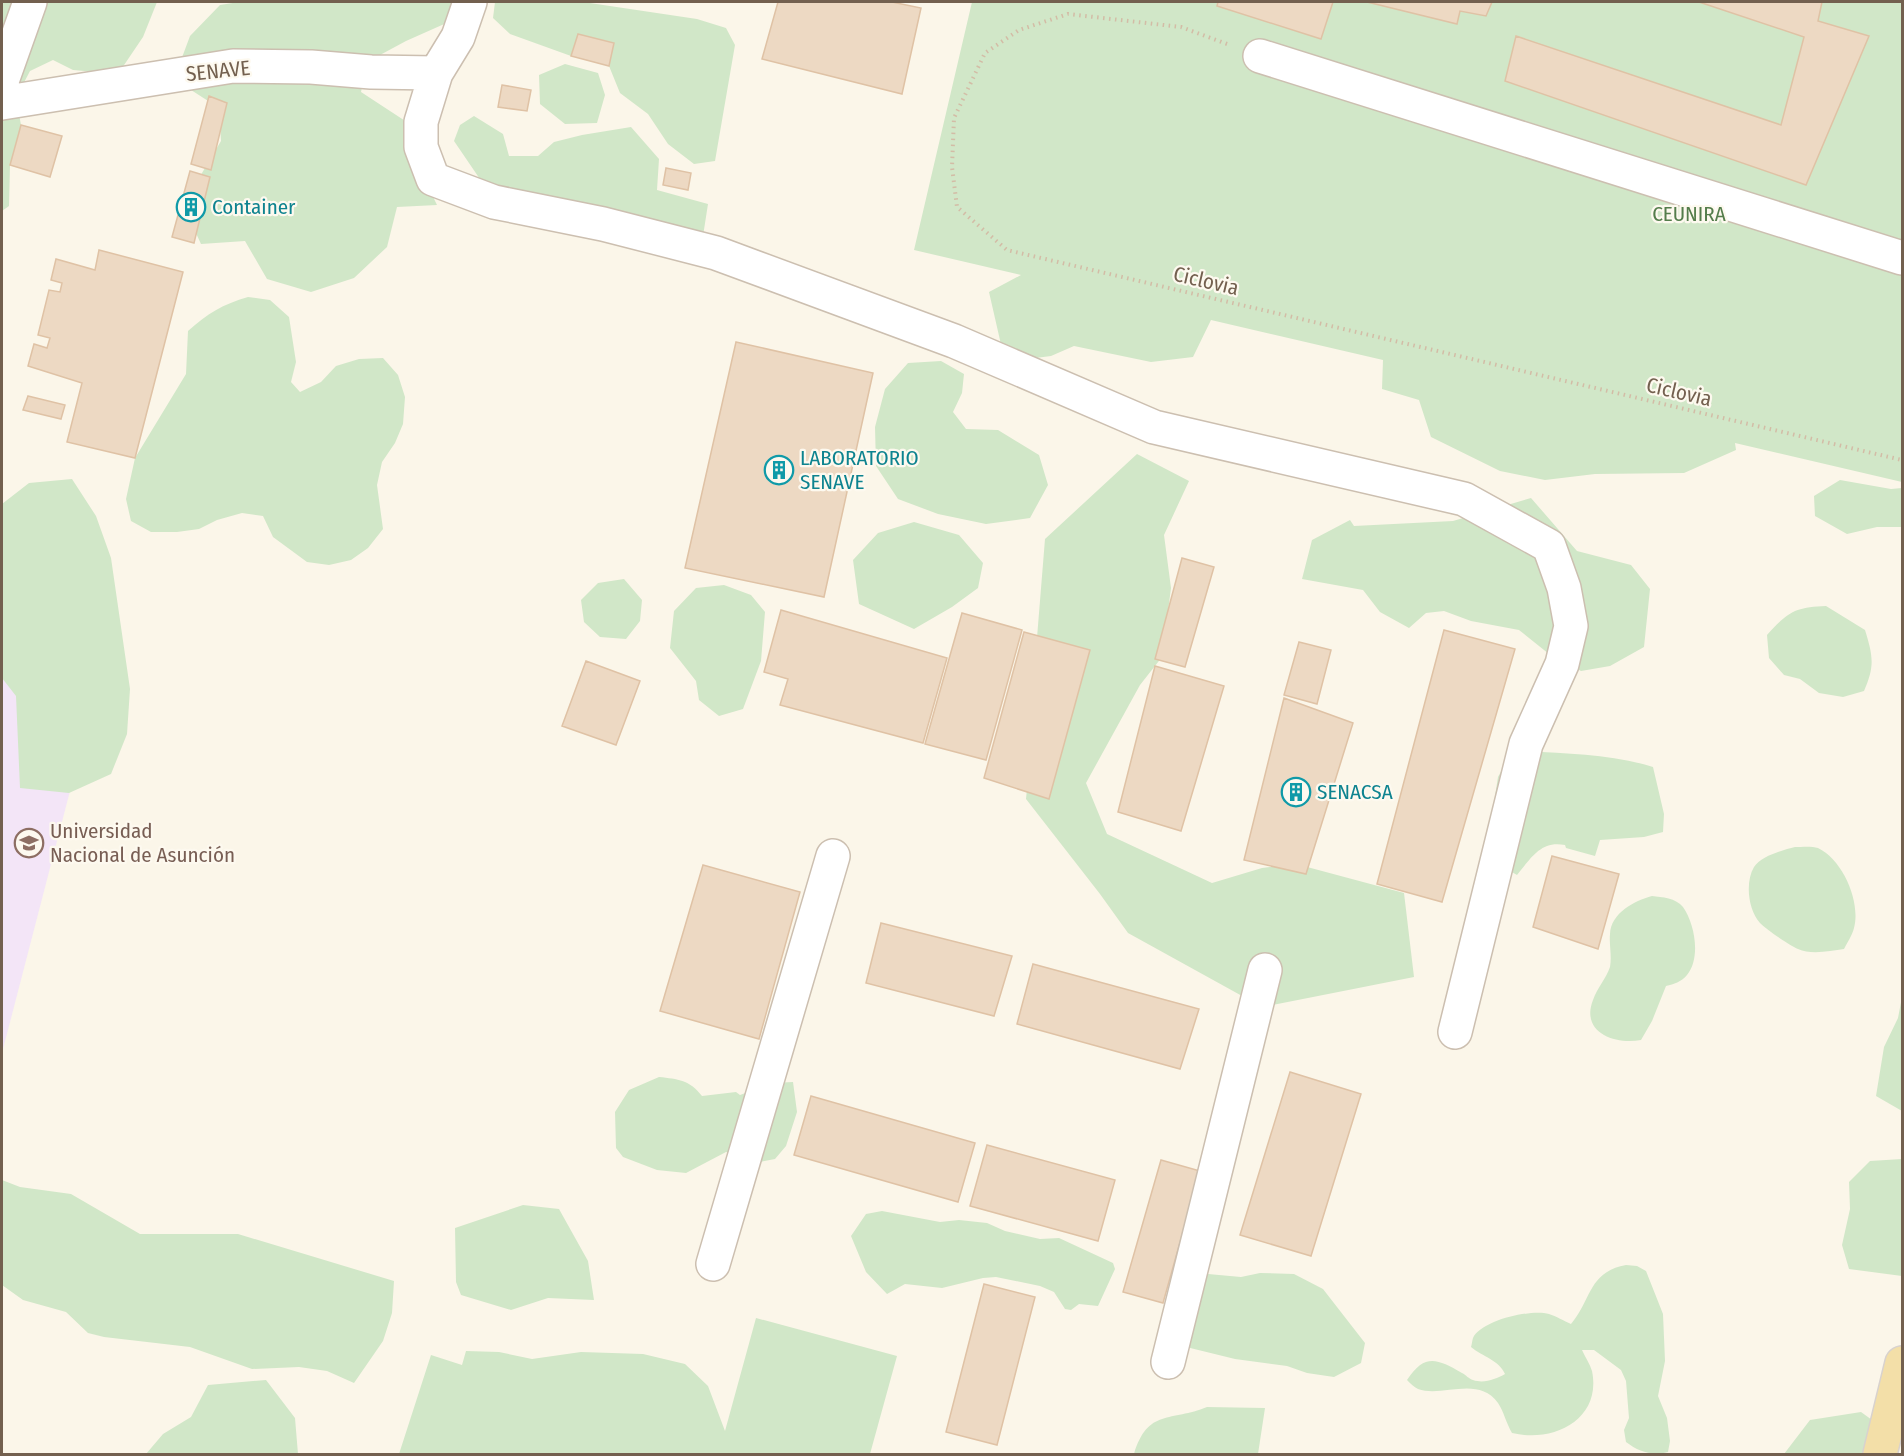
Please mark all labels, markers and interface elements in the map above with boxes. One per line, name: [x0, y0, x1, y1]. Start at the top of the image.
street label: SENAVE: [185, 55, 251, 87]
building icon: Container: [175, 191, 207, 223]
place label: Container: [212, 194, 296, 220]
park label: CEUNIRA: [1652, 201, 1726, 227]
street label: Ciclovia: [1171, 261, 1241, 301]
street label: Ciclovia: [1644, 372, 1714, 412]
place label: LABORATORIO SENAVE: [800, 445, 919, 495]
building icon: LABORATORIO SENAVE: [763, 454, 795, 486]
building icon: SENACSA: [1280, 776, 1312, 808]
place label: SENACSA: [1317, 779, 1393, 805]
place label: Universidad Nacional de Asunción: [50, 818, 235, 868]
school or university icon: Universidad Nacional de Asunción: [13, 827, 45, 859]

